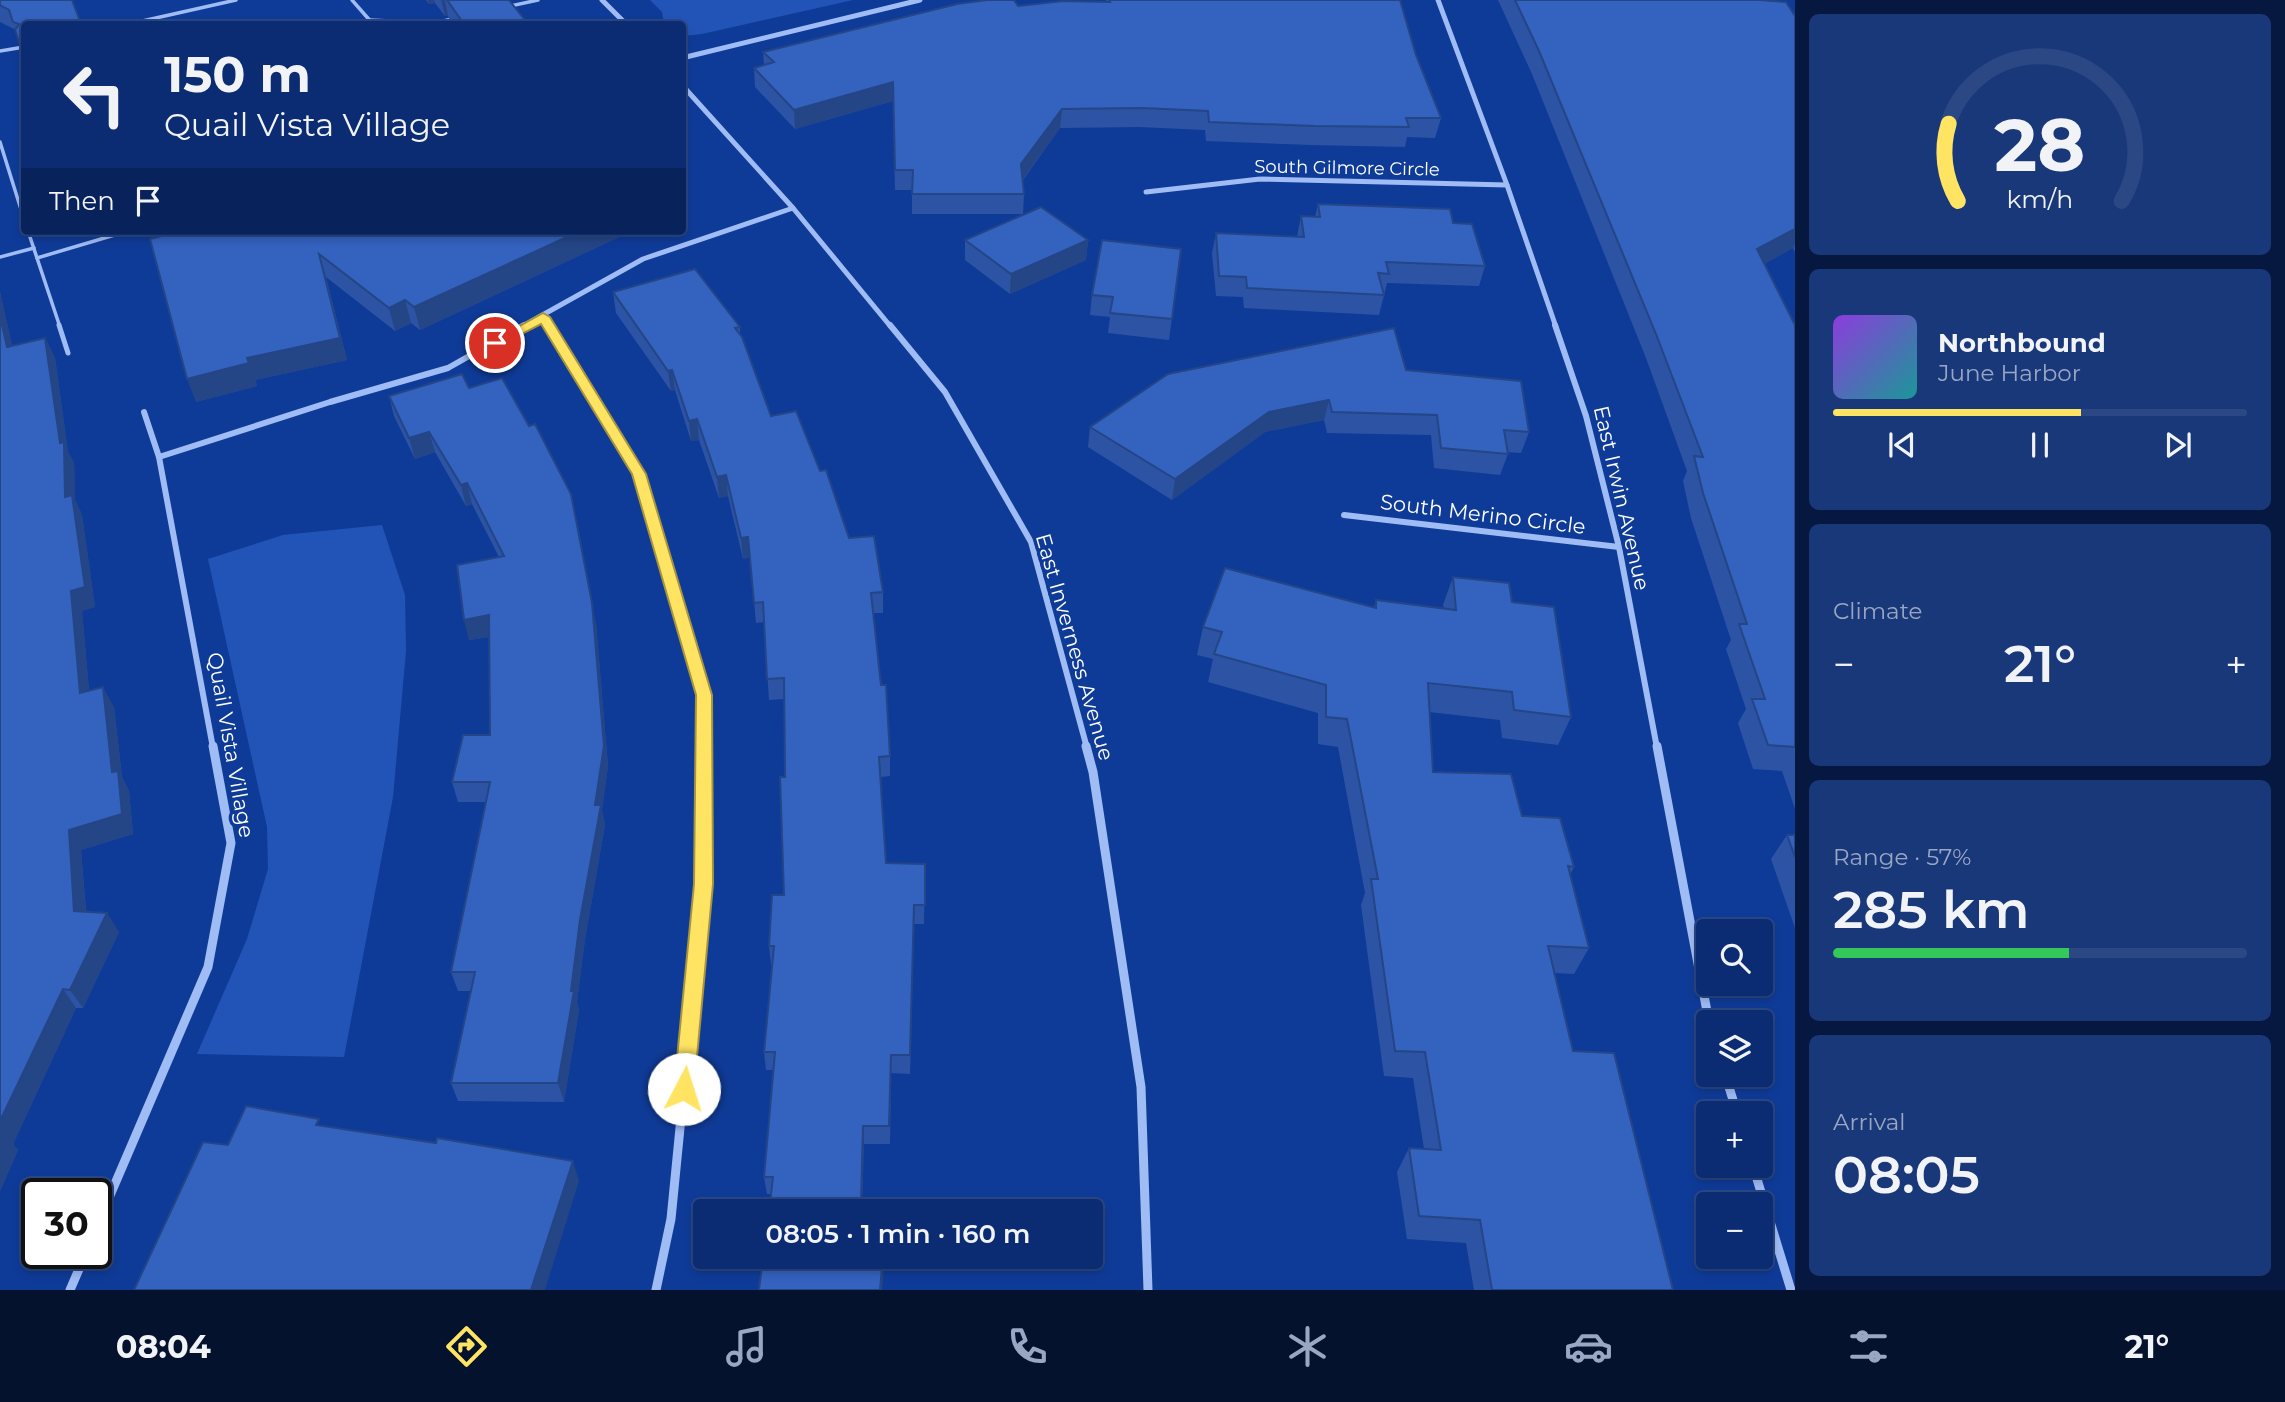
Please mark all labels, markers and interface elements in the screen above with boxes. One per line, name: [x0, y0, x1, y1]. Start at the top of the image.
text: 150 m: [164, 45, 311, 104]
icon: left: [49, 49, 140, 140]
text: 28: [1995, 101, 2086, 189]
text: Quail Vista Village: [164, 105, 450, 144]
street label: South Gilmore Circle: [1254, 155, 1440, 181]
icon: arrive: [129, 182, 167, 220]
text: km/h: [2007, 183, 2073, 213]
text: Then: [49, 185, 115, 217]
pin: [465, 313, 525, 373]
icon: arrive: [476, 324, 514, 362]
text: Northbound: [1938, 327, 2106, 359]
text: June Harbor: [1938, 359, 2081, 387]
street label: East Irwin Avenue: [1589, 403, 1655, 593]
icon: previous: [1883, 426, 1921, 464]
icon: pause: [2021, 426, 2059, 464]
icon: next: [2159, 426, 2197, 464]
street label: South Merino Circle: [1379, 489, 1587, 539]
street label: East Inverness Avenue: [1031, 531, 1119, 763]
text: Climate: [1833, 597, 1922, 625]
text: 21°: [2004, 632, 2076, 695]
text: −: [1833, 641, 1855, 688]
text: +: [2225, 641, 2247, 688]
street label: Quail Vista Village: [202, 650, 260, 840]
text: Range · 57%: [1833, 843, 1971, 871]
text: 285 km: [1833, 878, 2029, 941]
map controls: [1696, 919, 1773, 1269]
button: search: [1696, 919, 1773, 996]
button: layers: [1696, 1010, 1773, 1087]
position arrow: [647, 1052, 721, 1126]
button: +: [1696, 1101, 1773, 1178]
text: Arrival: [1833, 1108, 1906, 1136]
text: 08:05: [1833, 1143, 1980, 1206]
speed limit sign: 30: [21, 1178, 112, 1269]
button: −: [1696, 1192, 1773, 1269]
text: 08:05 · 1 min · 160 m: [766, 1218, 1031, 1250]
icon: directions: [442, 1322, 491, 1371]
icon: music: [722, 1322, 771, 1371]
icon: phone: [1003, 1322, 1052, 1371]
icon: climate: [1283, 1322, 1332, 1371]
icon: car: [1564, 1322, 1613, 1371]
icon: filters: [1844, 1322, 1893, 1371]
text: 08:04: [116, 1327, 211, 1366]
text: 21°: [2124, 1327, 2169, 1366]

